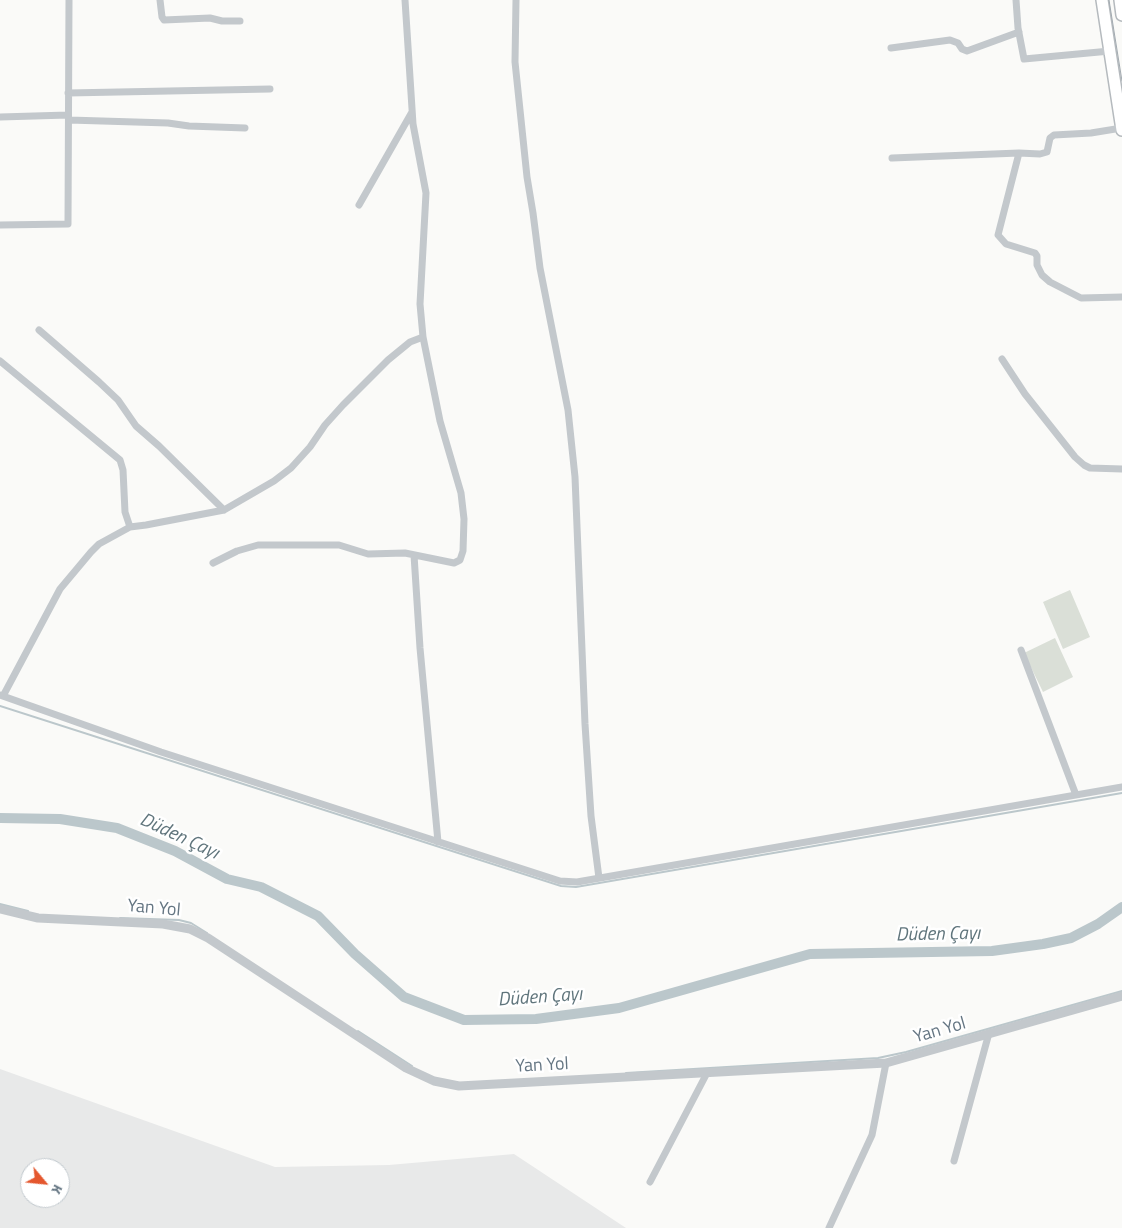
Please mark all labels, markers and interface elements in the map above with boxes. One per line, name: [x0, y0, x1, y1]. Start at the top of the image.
water label: Düden Çayı: [136, 809, 222, 865]
street label: Yan Yol: [127, 896, 181, 922]
water label: Düden Çayı: [896, 923, 980, 947]
water label: Düden Çayı: [497, 984, 583, 1012]
street label: Yan Yol: [911, 1013, 969, 1049]
street label: Yan Yol: [515, 1054, 569, 1078]
north arrow: [20, 1158, 70, 1208]
text: K: [47, 1181, 69, 1198]

